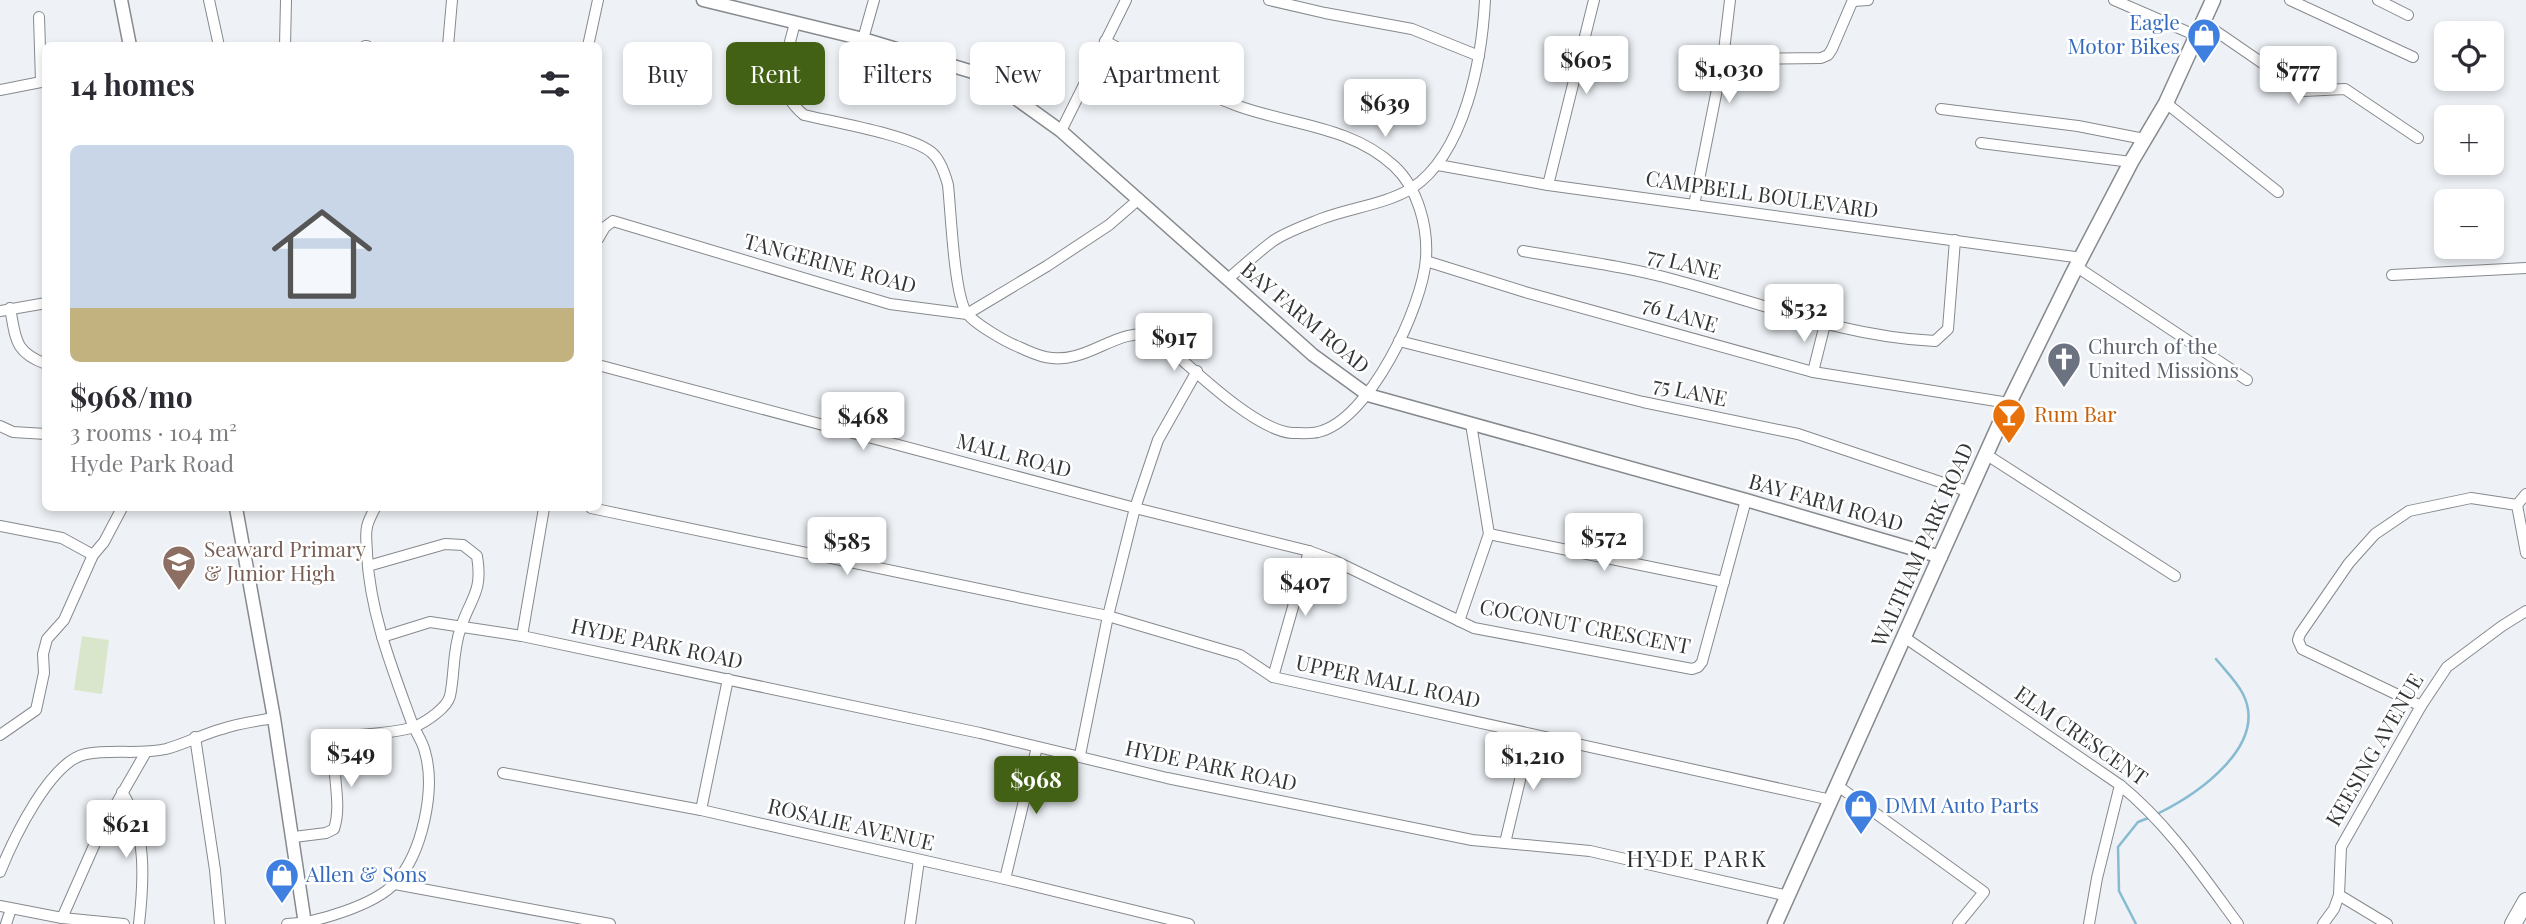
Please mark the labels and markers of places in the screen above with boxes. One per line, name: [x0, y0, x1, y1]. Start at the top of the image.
place label: Eagle Motor Bikes: [2067, 7, 2180, 59]
shop icon: Eagle Motor Bikes: [2185, 16, 2223, 65]
pin: $605: [1545, 36, 1627, 96]
pin: $1,030: [1672, 46, 1786, 105]
pin: $777: [2257, 46, 2339, 106]
pin: $639: [1344, 80, 1426, 139]
pin: $532: [1763, 284, 1845, 344]
pin: $917: [1133, 314, 1215, 373]
place label: Church of the United Missions: [2088, 331, 2239, 383]
church icon: Church of the United Missions: [2045, 340, 2083, 389]
pin: $468: [822, 392, 904, 452]
bar icon: Rum Bar: [1990, 396, 2028, 445]
place label: Rum Bar: [2034, 399, 2117, 427]
pin: $572: [1563, 514, 1645, 573]
pin: $585: [806, 518, 888, 577]
place label: Seaward Primary & Junior High: [204, 534, 366, 586]
school or university icon: Seaward Primary & Junior High: [160, 543, 198, 592]
pin: $407: [1264, 558, 1346, 618]
pin: $549: [310, 730, 392, 789]
pin: $1,210: [1476, 732, 1590, 792]
pin: $968: [995, 756, 1077, 816]
shop icon: DMM Auto Parts: [1842, 787, 1880, 836]
place label: DMM Auto Parts: [1885, 790, 2039, 818]
pin: $621: [85, 800, 167, 860]
shop icon: Allen & Sons: [263, 856, 301, 905]
place label: Allen & Sons: [305, 859, 427, 887]

